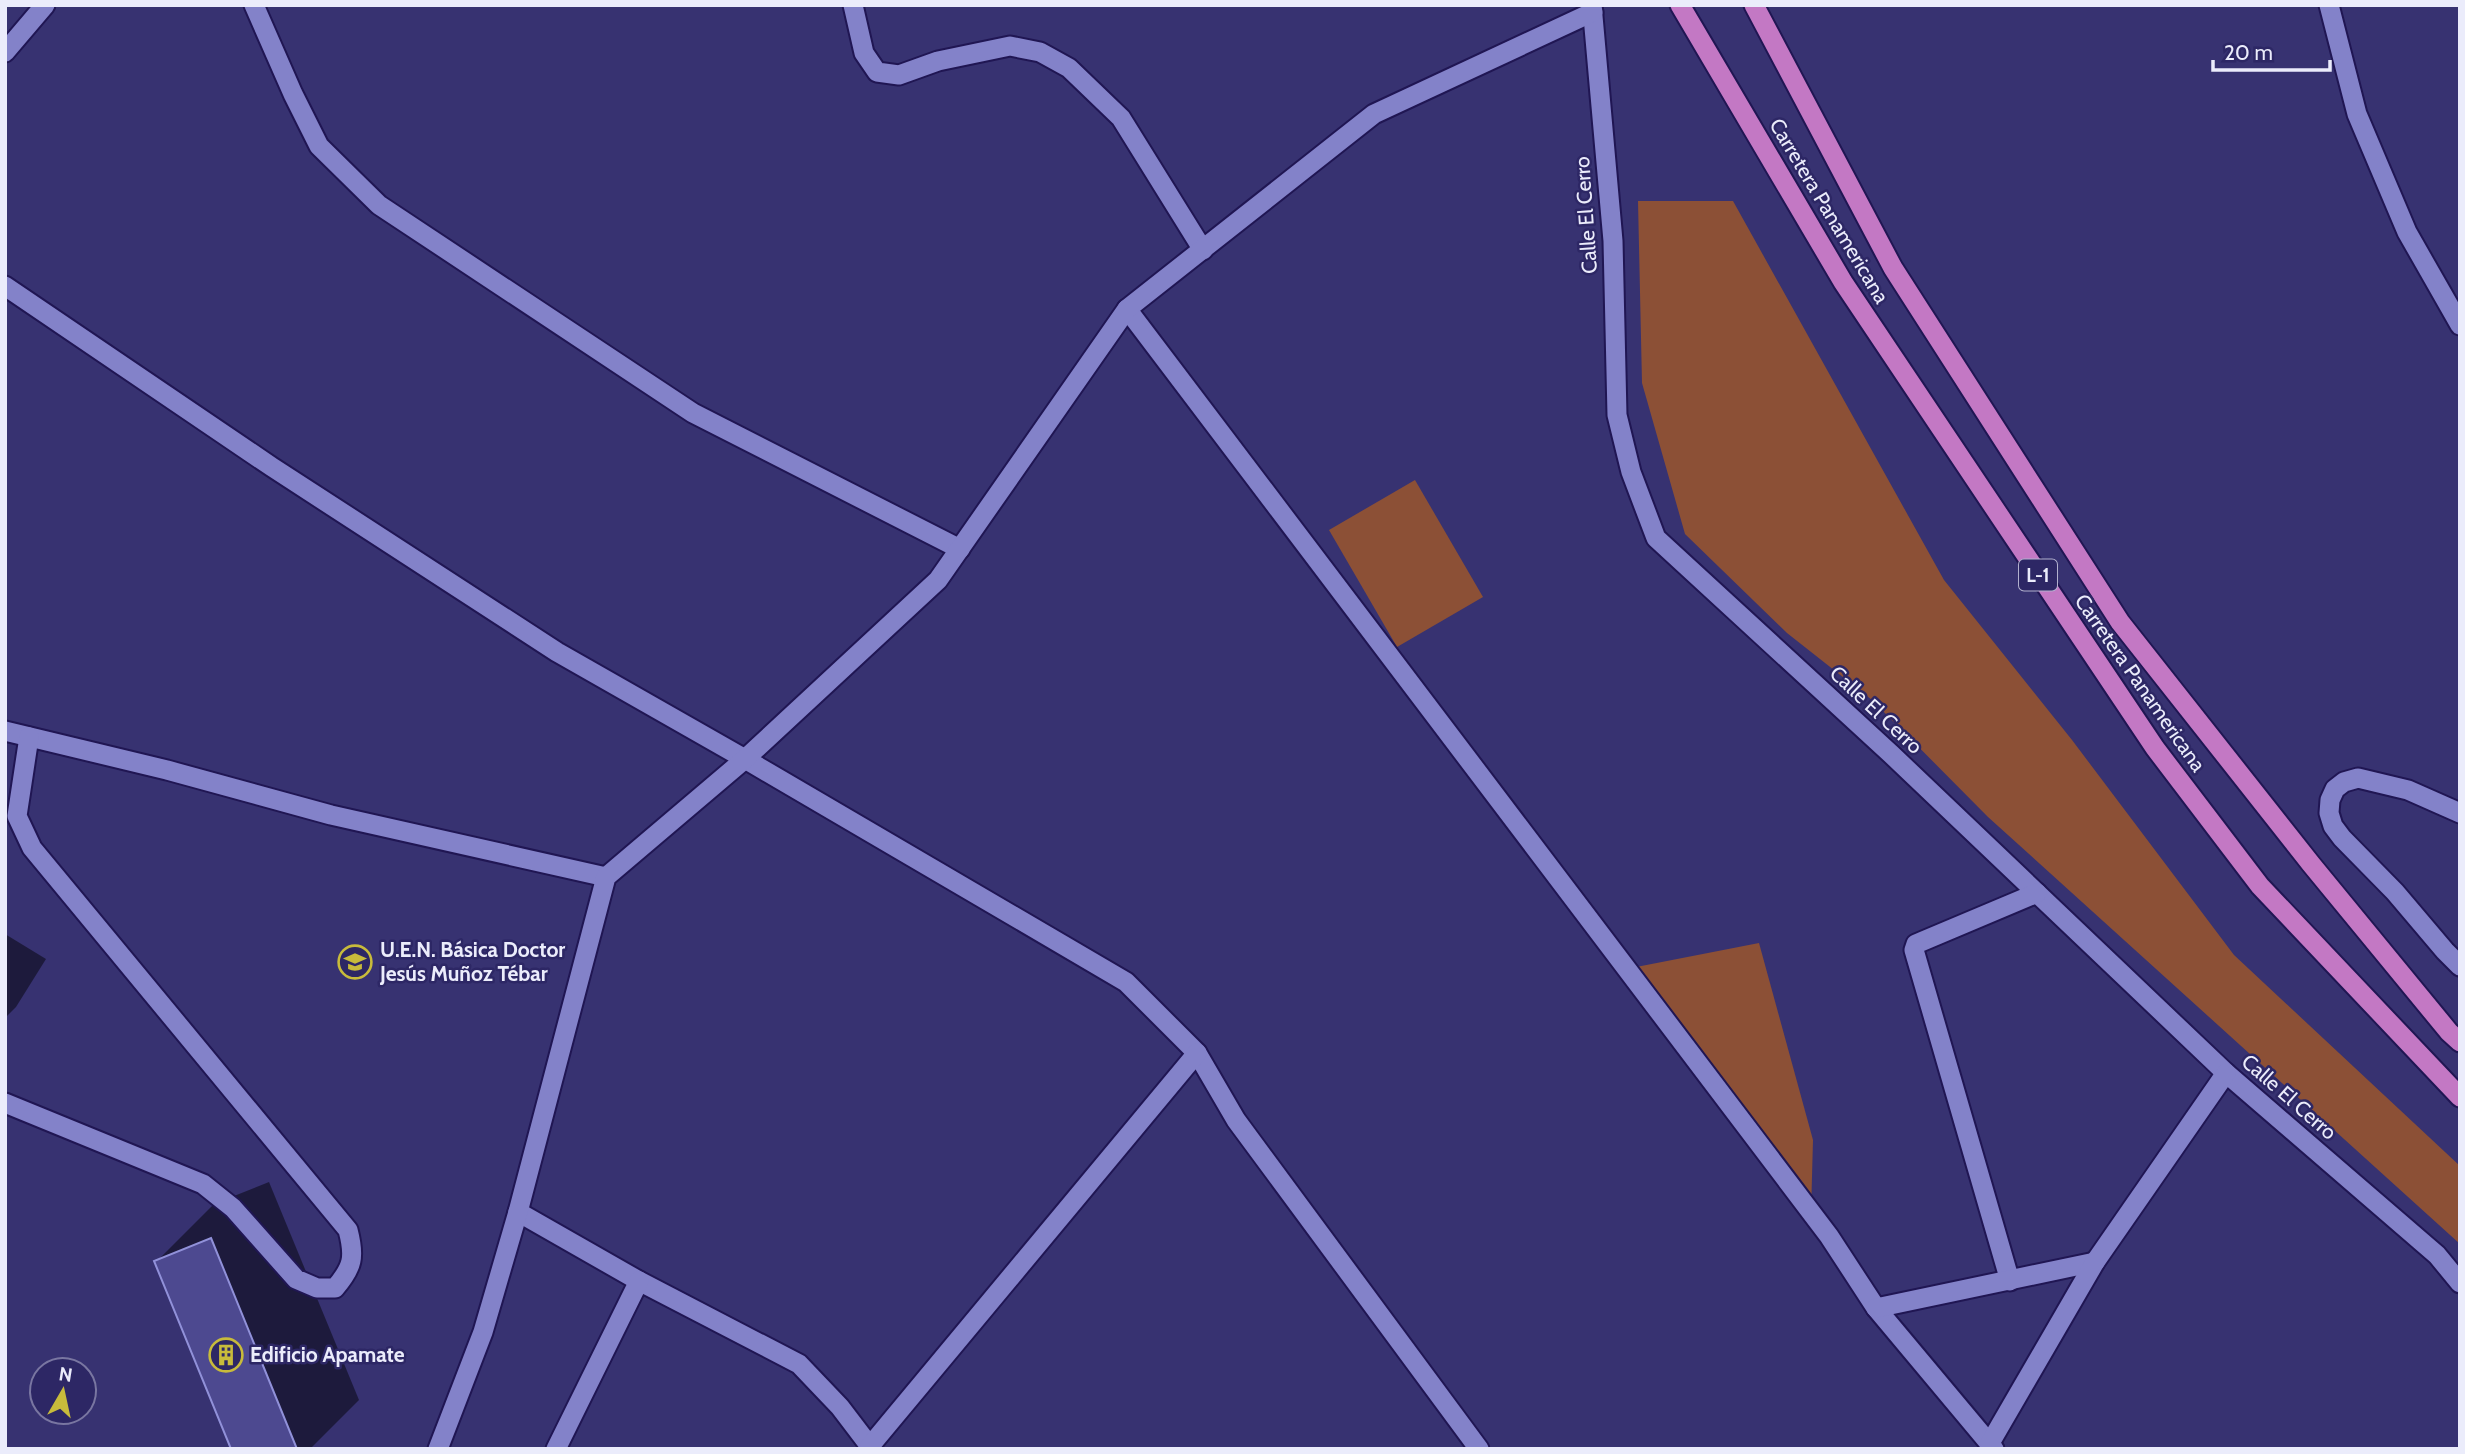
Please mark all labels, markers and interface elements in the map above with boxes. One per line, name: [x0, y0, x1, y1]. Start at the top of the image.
scale bar: [2213, 28, 2330, 72]
text: 20 m: [2224, 40, 2273, 65]
street label: Carretera Panamericana: [1764, 114, 1895, 308]
street label: Calle El Cerro: [1569, 156, 1602, 275]
road number: L-1: [2019, 560, 2057, 590]
street label: Carretera Panamericana: [2070, 589, 2211, 776]
street label: Calle El Cerro: [1825, 660, 1928, 759]
place label: U.E.N. Básica Doctor Jesús Muñoz Tébar: [379, 937, 565, 986]
school or university icon: U.E.N. Básica Doctor Jesús Muñoz Tébar: [336, 943, 374, 981]
street label: Calle El Cerro: [2237, 1049, 2342, 1145]
building icon: Edificio Apamate: [207, 1336, 245, 1374]
place label: Edificio Apamate: [250, 1342, 405, 1367]
north arrow: [28, 1356, 98, 1426]
text: N: [57, 1362, 74, 1387]

